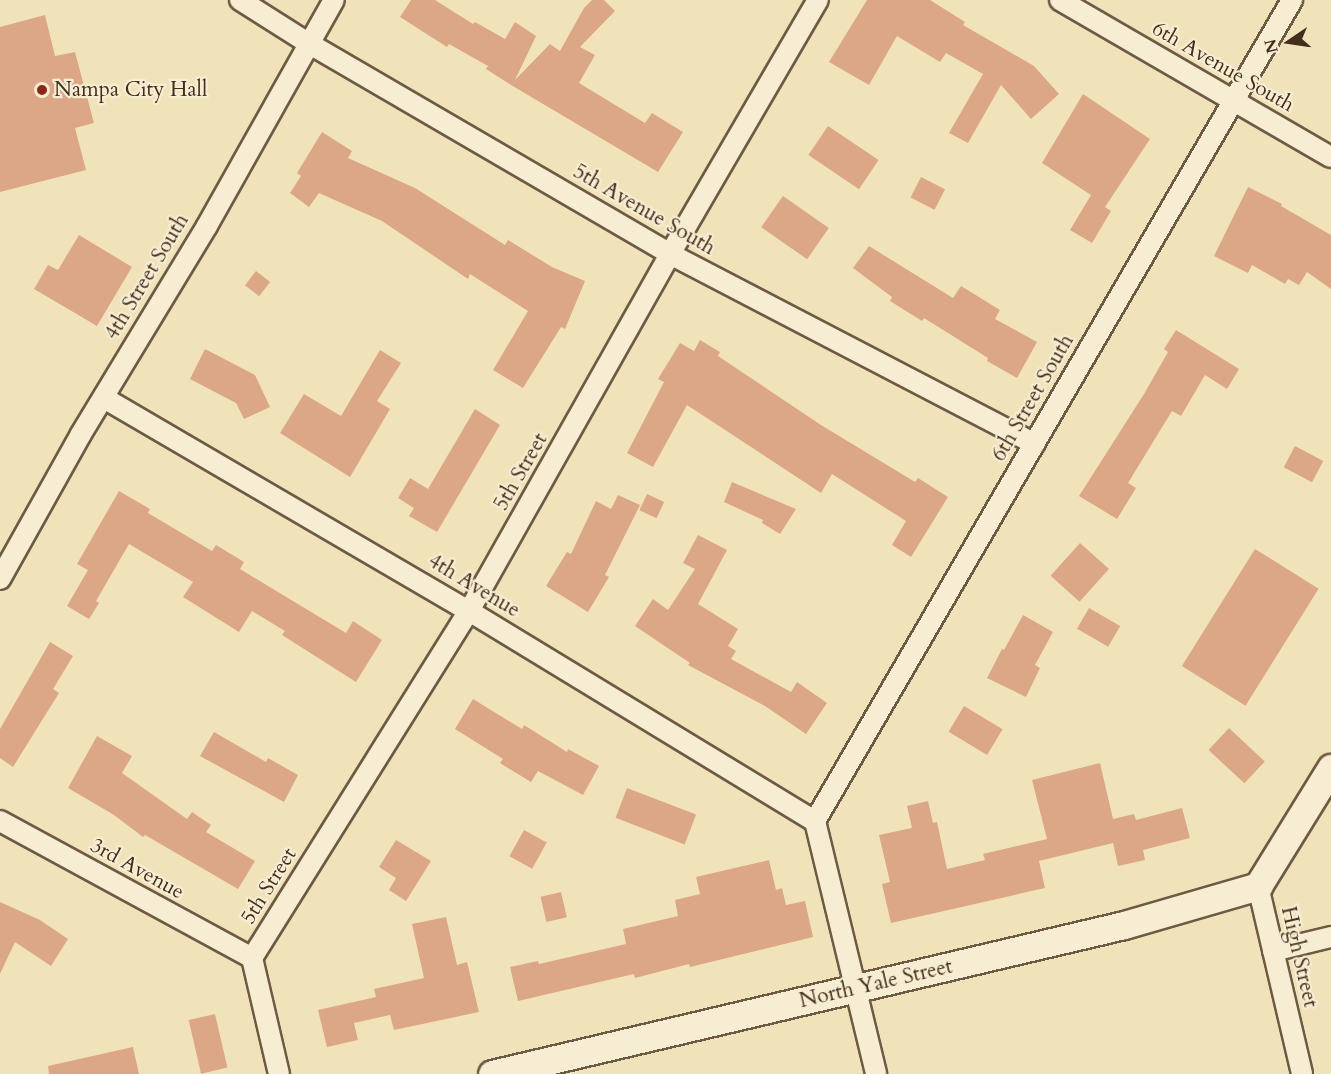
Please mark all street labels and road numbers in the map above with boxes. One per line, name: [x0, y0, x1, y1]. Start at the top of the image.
street label: 6th Avenue South: [1147, 16, 1299, 118]
street label: 5th Avenue South: [568, 159, 720, 261]
street label: 4th Street South: [100, 210, 194, 344]
street label: 6th Street South: [987, 330, 1079, 466]
street label: 5th Street: [489, 429, 553, 515]
street label: 4th Avenue: [424, 549, 524, 623]
street label: 3rd Avenue: [86, 833, 188, 905]
street label: 5th Street: [236, 843, 302, 929]
street label: High Street: [1275, 904, 1323, 1010]
street label: North Yale Street: [797, 954, 955, 1014]

